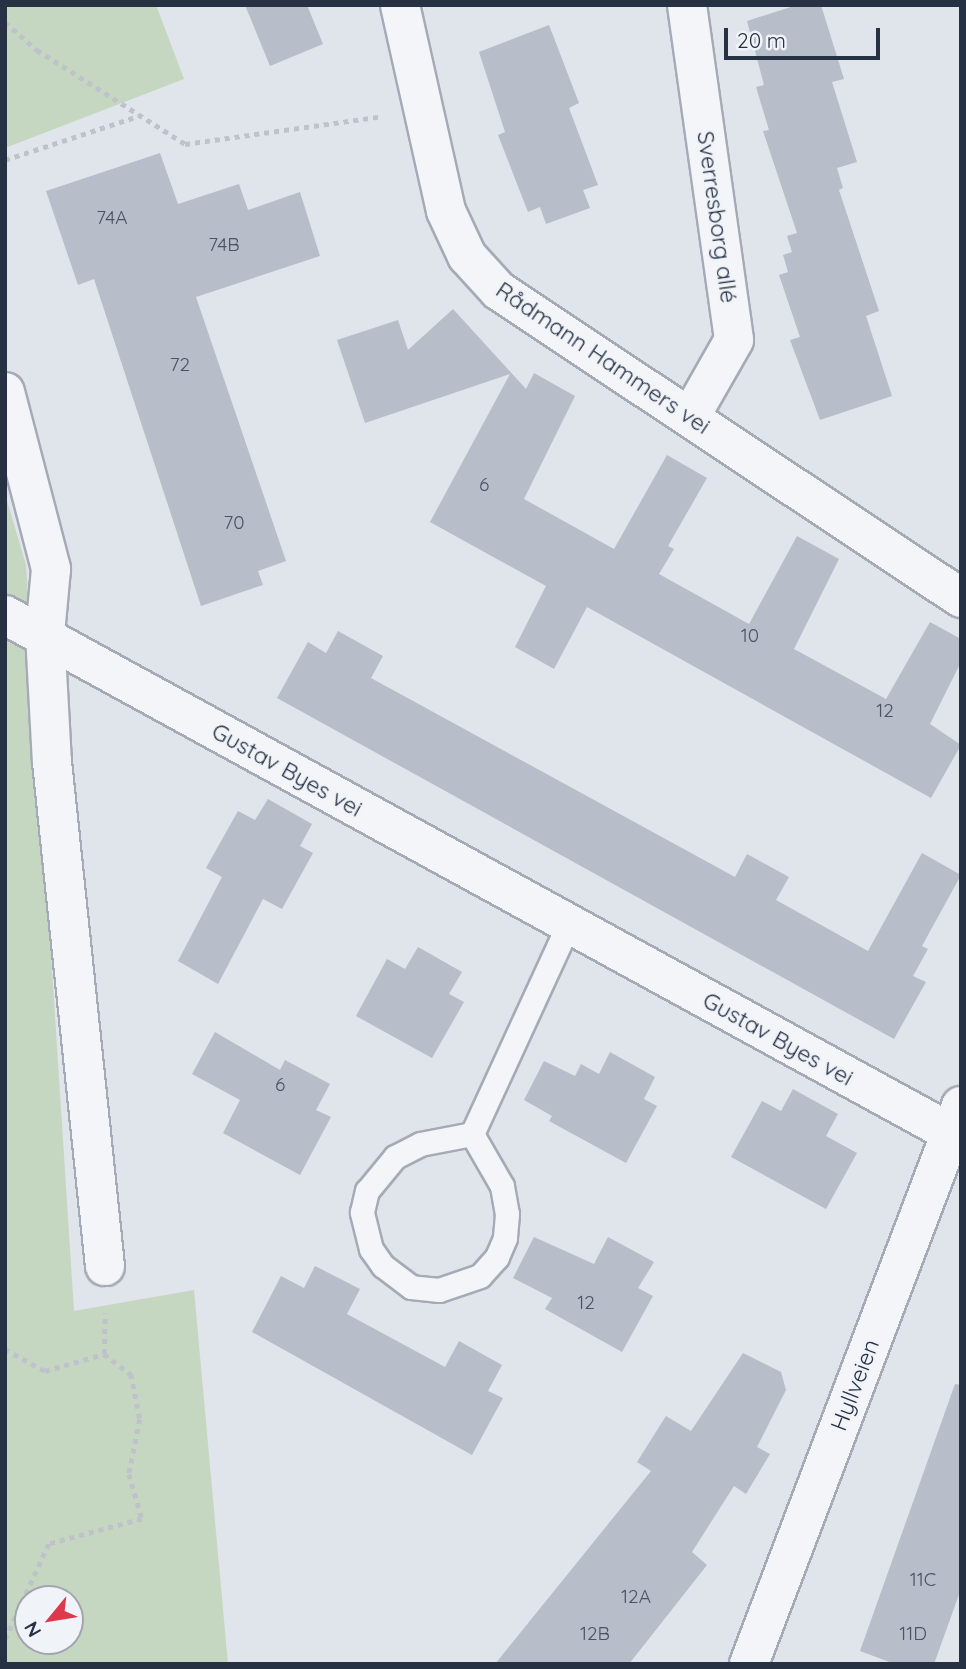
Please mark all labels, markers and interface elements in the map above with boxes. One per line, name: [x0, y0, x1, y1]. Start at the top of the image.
scale bar: [728, 14, 884, 58]
text: 20 m: [737, 27, 786, 53]
street label: Sverresborg allé: [691, 129, 743, 305]
house number: 74A: [96, 207, 128, 229]
house number: 74B: [208, 234, 240, 256]
street label: Rådmann Hammers vei: [491, 276, 715, 440]
house number: 72: [170, 354, 190, 376]
house number: 6: [479, 474, 489, 496]
house number: 70: [223, 512, 245, 534]
house number: 10: [741, 625, 759, 647]
house number: 12: [876, 700, 894, 722]
street label: Gustav Byes vei: [207, 717, 367, 823]
street label: Gustav Byes vei: [698, 986, 858, 1092]
house number: 6: [275, 1074, 285, 1096]
house number: 12: [577, 1292, 595, 1314]
street label: Hyllveien: [825, 1335, 885, 1435]
house number: 11C: [910, 1569, 936, 1591]
north arrow: [14, 1585, 84, 1655]
house number: 12A: [621, 1586, 651, 1608]
text: N: [19, 1617, 46, 1642]
house number: 12B: [580, 1623, 610, 1645]
house number: 11D: [899, 1623, 927, 1645]

